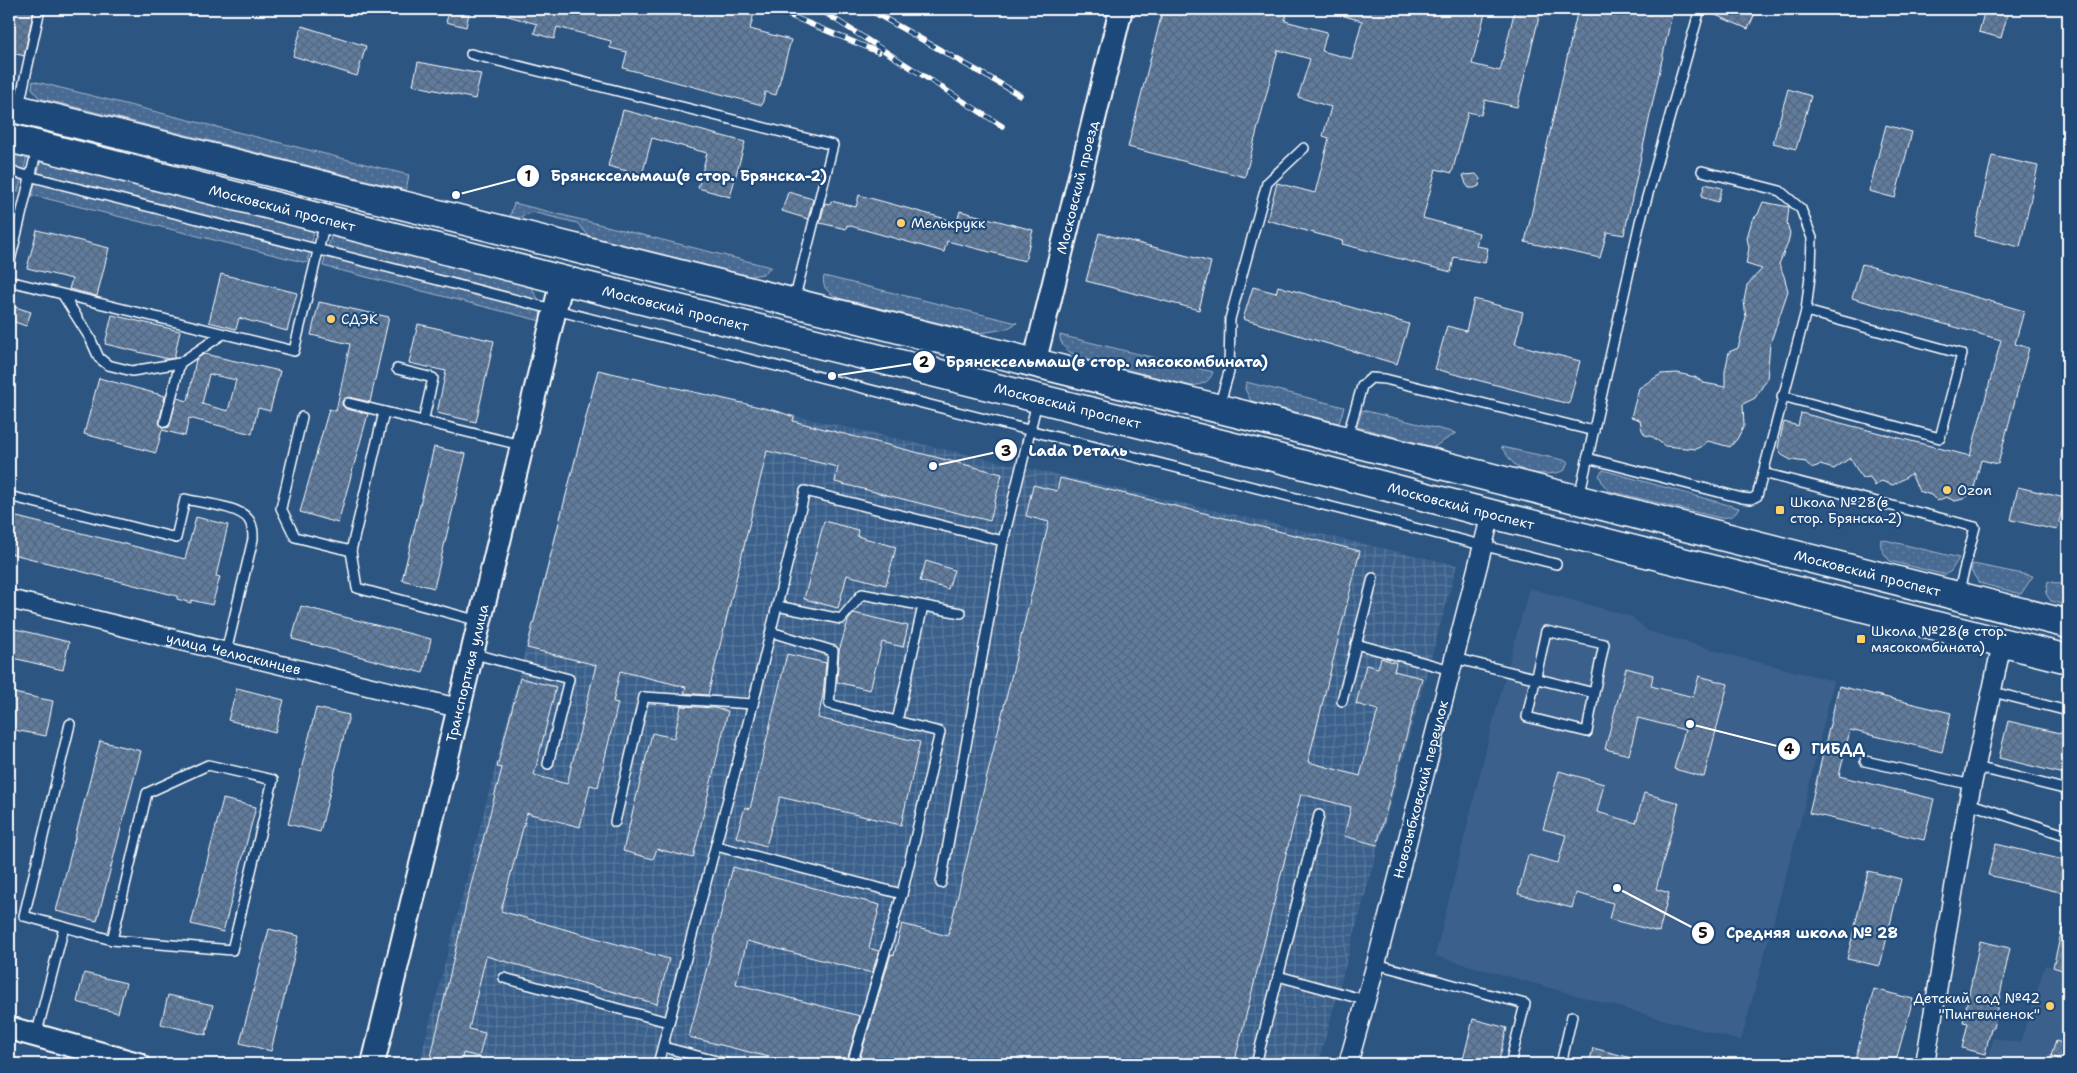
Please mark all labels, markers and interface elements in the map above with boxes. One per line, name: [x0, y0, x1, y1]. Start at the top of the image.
street label: Московский проезд: [1052, 118, 1102, 256]
callout: Брянсксельмаш(в стор. Брянска-2): [516, 161, 837, 191]
text: 1: [525, 166, 532, 186]
text: Брянсксельмаш(в стор. Брянска-2): [551, 166, 827, 186]
street label: Московский проспект: [207, 181, 358, 236]
place label: Мелькрукк: [911, 214, 986, 232]
marker: Мелькрукк: [895, 217, 907, 229]
street label: Московский проспект: [600, 281, 752, 335]
place label: СДЭК: [341, 310, 378, 328]
marker: СДЭК: [325, 313, 337, 325]
callout: Брянсксельмаш(в стор. мясокомбината): [911, 347, 1279, 377]
text: 2: [919, 352, 930, 372]
text: Брянсксельмаш(в стор. мясокомбината): [946, 352, 1268, 372]
street label: Московский проспект: [992, 379, 1144, 433]
callout: Lada Dеталь: [993, 435, 1137, 465]
text: 3: [1001, 441, 1011, 461]
text: Lada Dеталь: [1028, 441, 1128, 461]
street label: Московский проспект: [1386, 478, 1537, 534]
place label: Ozon: [1957, 481, 1992, 499]
marker: Ozon: [1941, 484, 1953, 496]
place label: Школа №28(в стор. Брянска-2): [1790, 493, 1902, 527]
marker: Школа №28(в стор. Брянска-2): [1774, 504, 1786, 516]
street label: Московский проспект: [1792, 546, 1944, 601]
street label: Транспортная улица: [442, 602, 493, 744]
place label: Школа №28(в стор. мясокомбината): [1871, 622, 2007, 656]
street label: улица Челюскинцев: [164, 628, 303, 679]
marker: Школа №28(в стор. мясокомбината): [1855, 633, 1867, 645]
street label: Новозыбковский переулок: [1389, 698, 1452, 881]
callout: ГИБДД: [1777, 734, 1875, 764]
text: 4: [1784, 739, 1795, 759]
text: ГИБДД: [1811, 739, 1866, 759]
callout: Средняя школа № 28: [1691, 918, 1908, 948]
text: 5: [1698, 923, 1708, 943]
text: Средняя школа № 28: [1726, 923, 1898, 943]
place label: Детский сад №42 "Пингвиненок": [1913, 989, 2040, 1023]
marker: Детский сад №42 "Пингвиненок": [2044, 1000, 2056, 1012]

